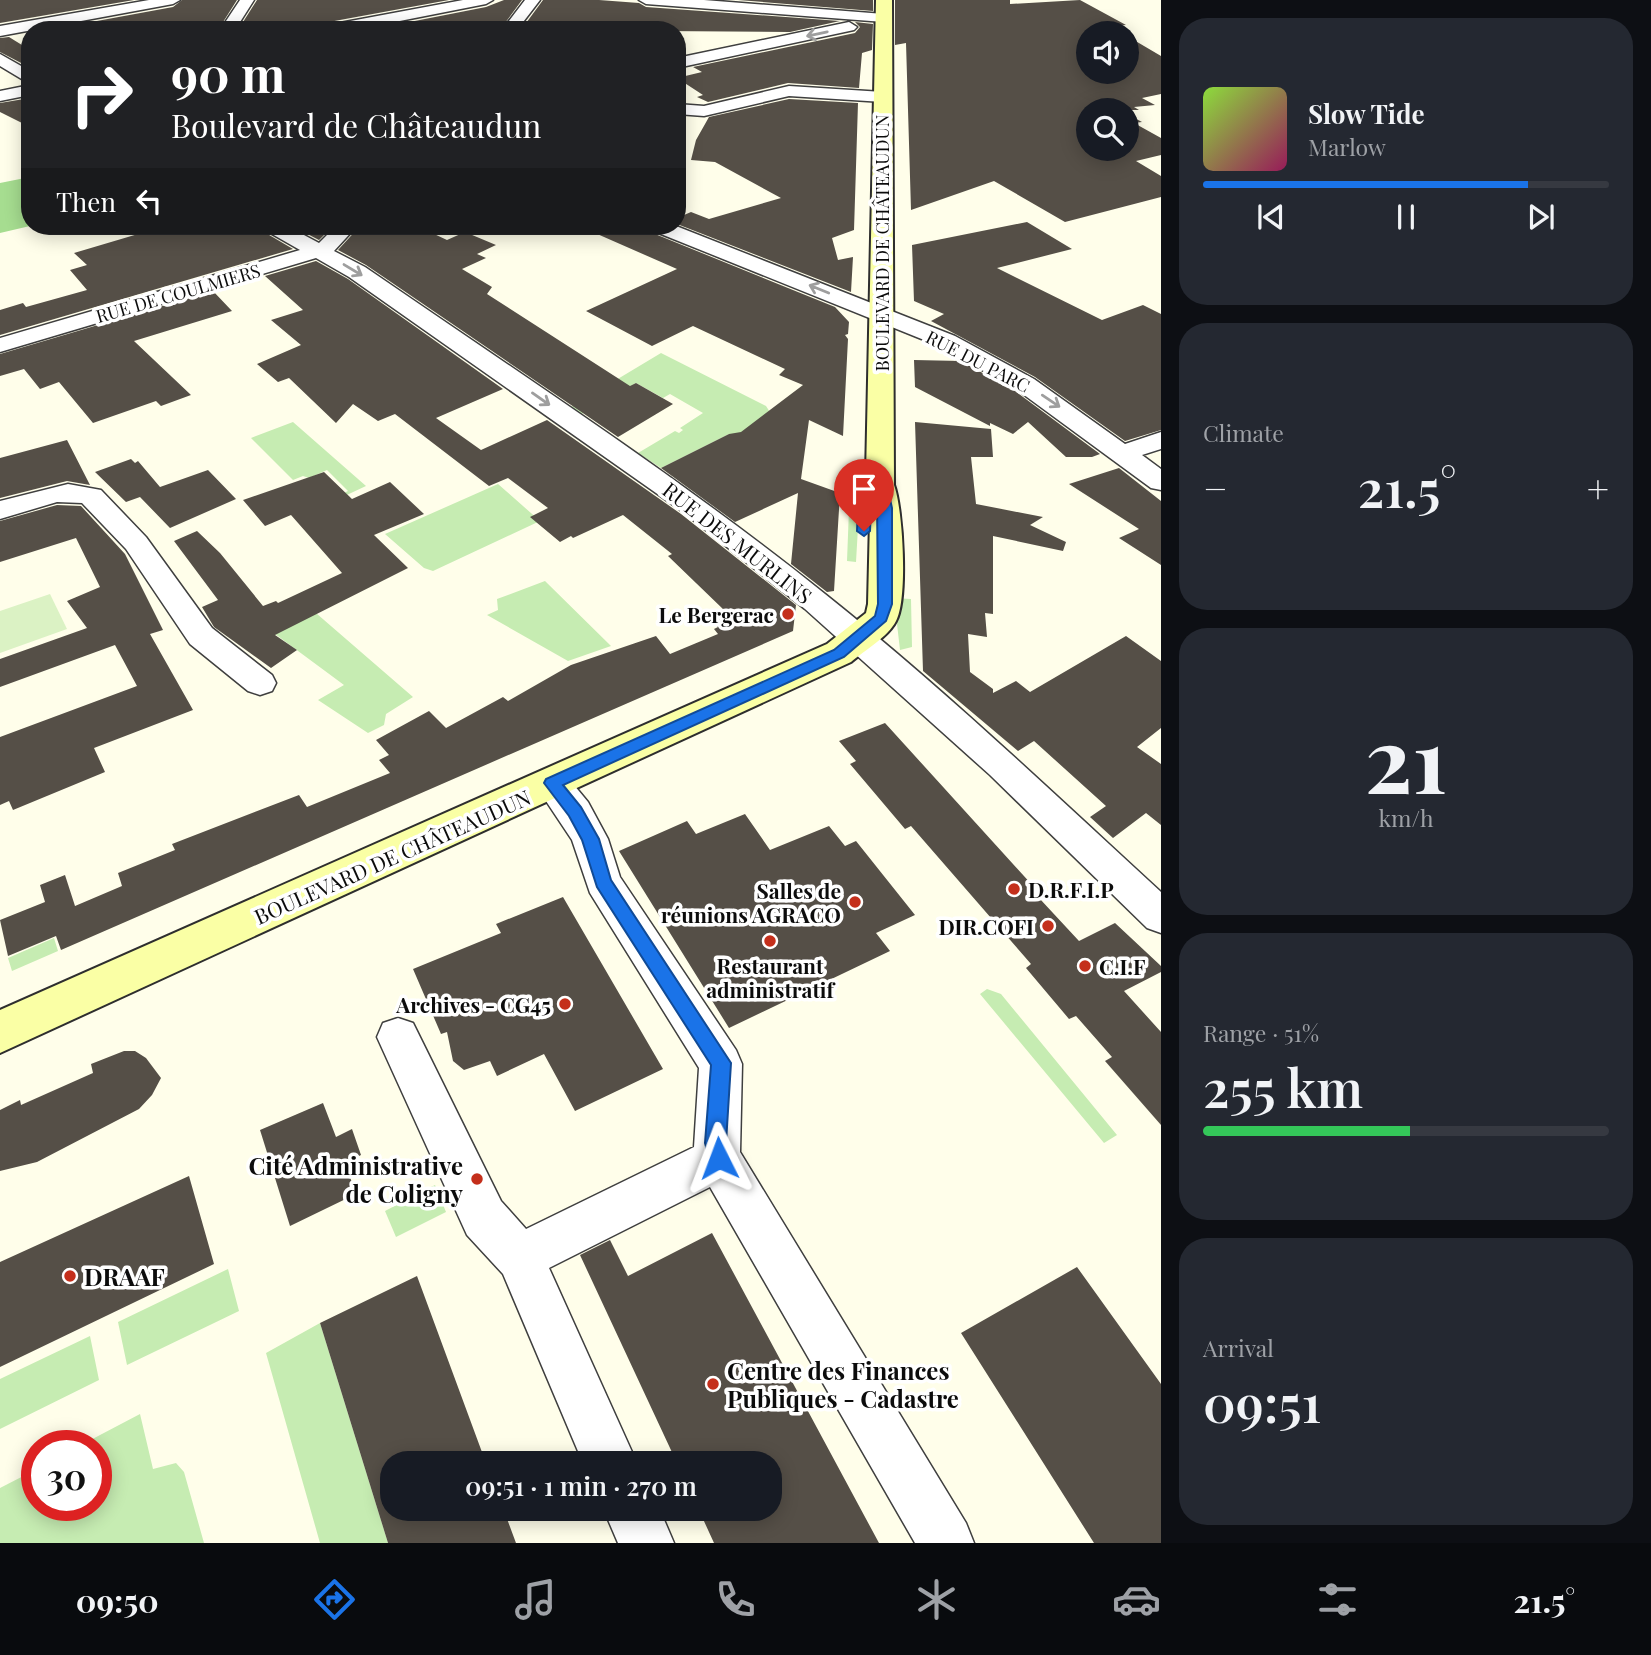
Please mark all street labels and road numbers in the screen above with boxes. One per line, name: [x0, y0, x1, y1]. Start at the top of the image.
street label: BOULEVARD DE CHÂTEAUDUN: [870, 114, 894, 371]
street label: RUE DE COULMIERS: [93, 258, 263, 328]
street label: RUE DU PARC: [922, 324, 1034, 398]
street label: RUE DES MURLINS: [658, 475, 818, 609]
street label: BOULEVARD DE CHÂTEAUDUN: [249, 782, 535, 930]

